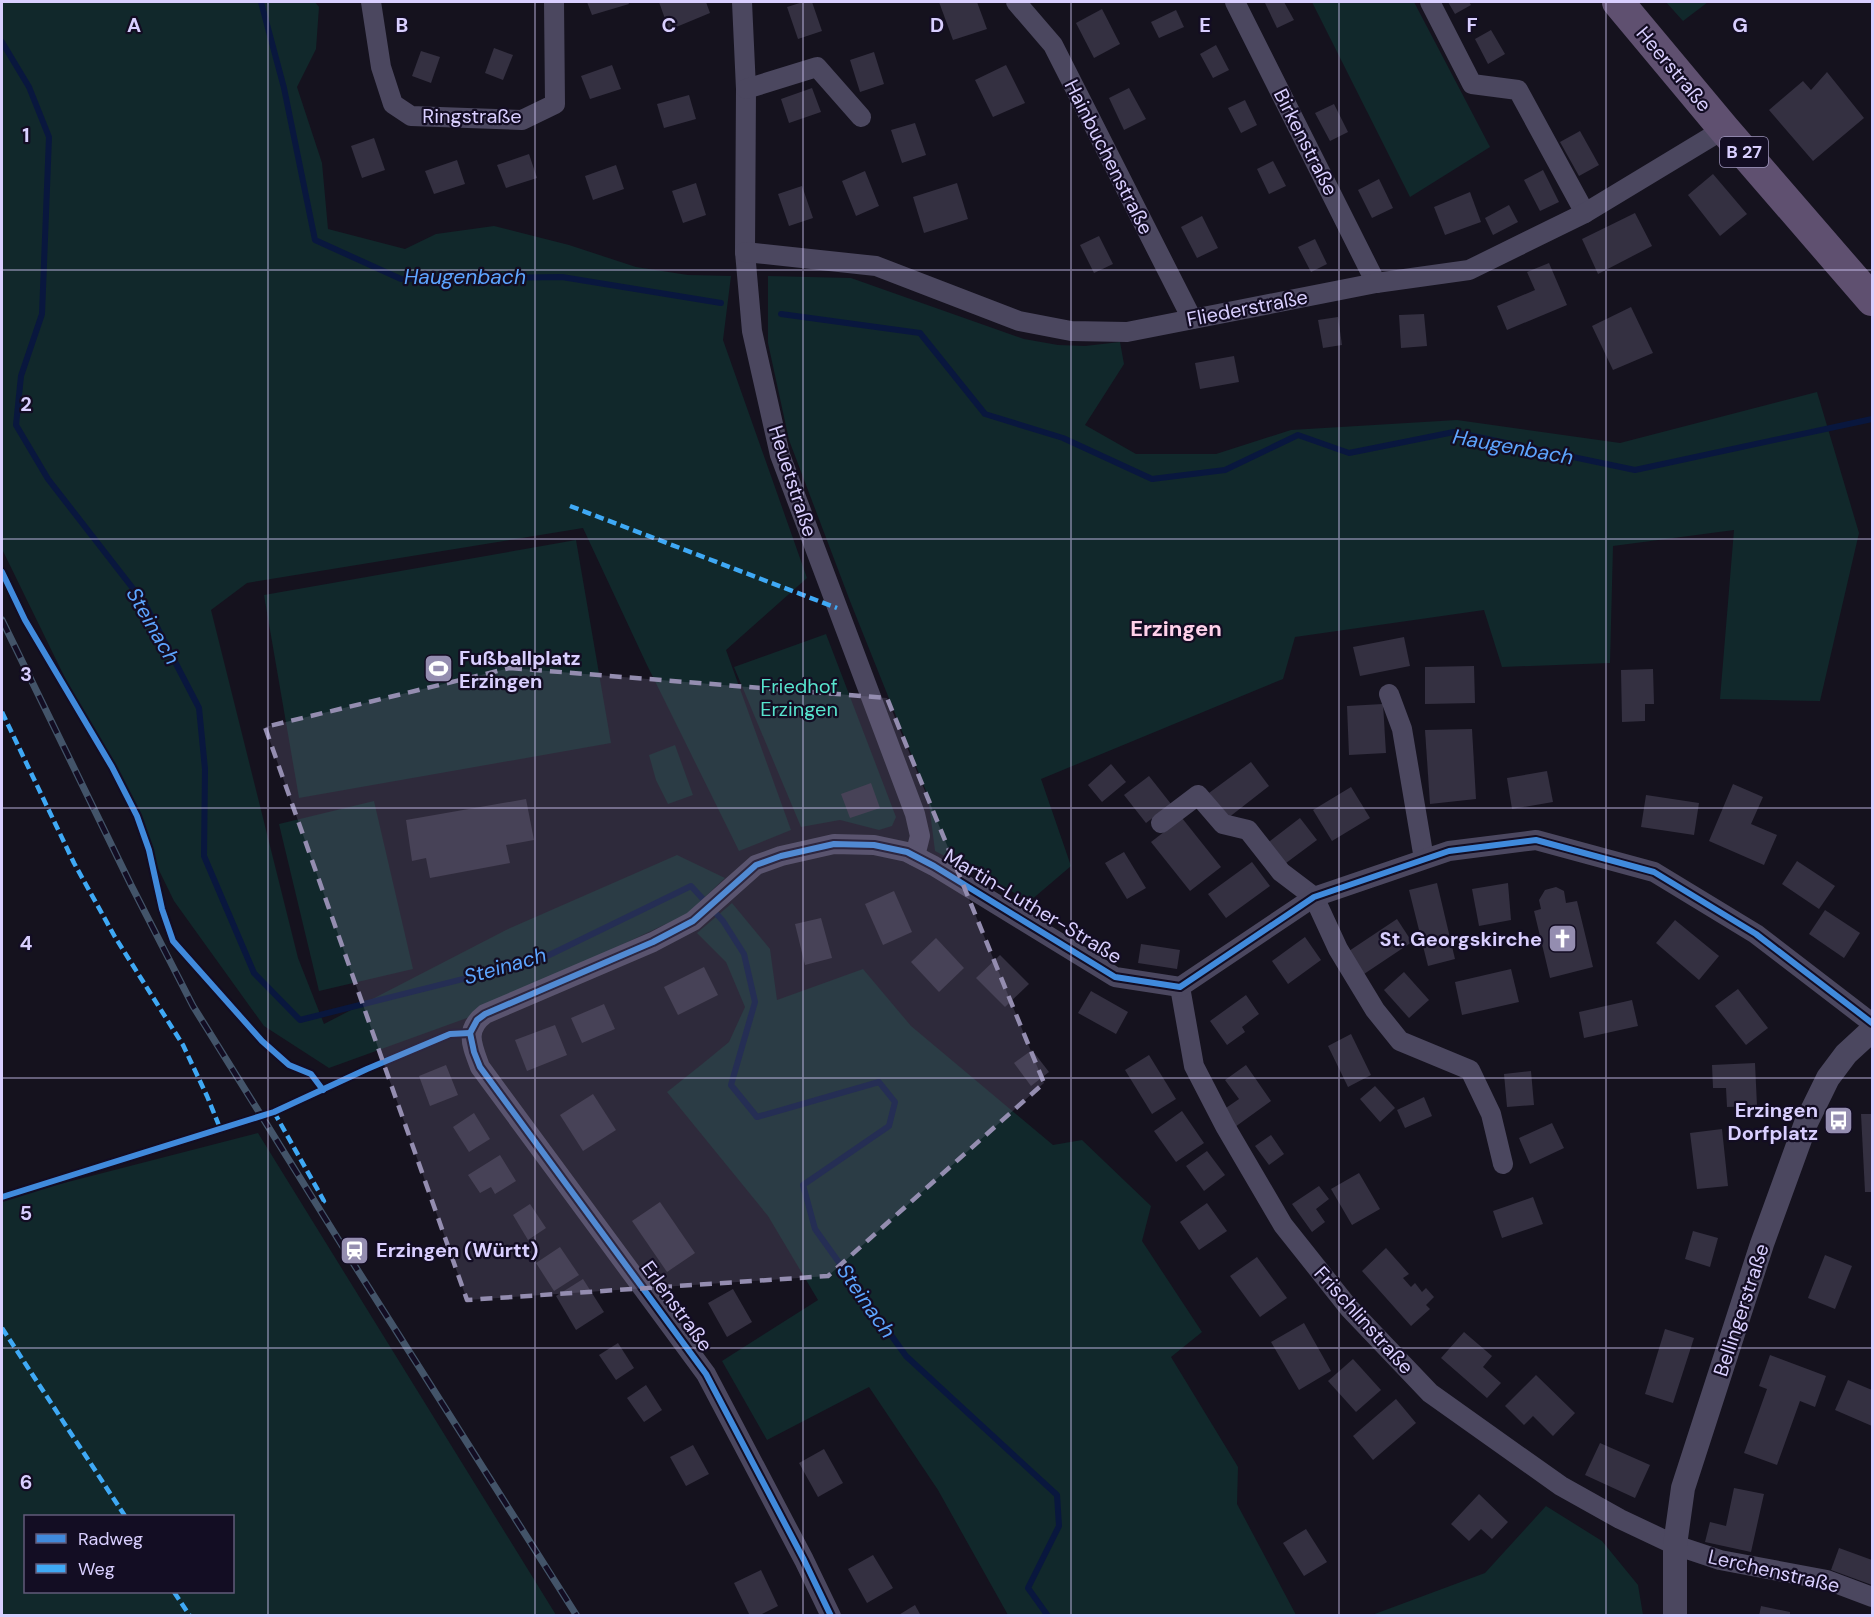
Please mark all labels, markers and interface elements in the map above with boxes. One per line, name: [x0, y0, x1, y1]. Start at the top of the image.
text: A: [127, 12, 141, 38]
text: B: [396, 12, 408, 38]
text: C: [662, 12, 676, 38]
text: D: [930, 12, 944, 38]
text: E: [1199, 12, 1211, 38]
text: F: [1466, 12, 1478, 38]
text: G: [1732, 12, 1748, 38]
street label: Heerstraße: [1631, 21, 1717, 117]
street label: Hainbuchenstraße: [1059, 75, 1159, 239]
street label: Birkenstraße: [1268, 84, 1344, 200]
street label: Ringstraße: [422, 103, 522, 129]
text: 1: [22, 122, 30, 148]
road number: B 27: [1720, 137, 1768, 167]
water label: Haugenbach: [404, 263, 526, 291]
street label: Fliederstraße: [1184, 284, 1310, 332]
text: 2: [20, 391, 32, 417]
street label: Heuetstraße: [763, 422, 823, 540]
water label: Haugenbach: [1450, 423, 1576, 471]
water label: Steinach: [120, 582, 186, 670]
district label: Erzingen: [1130, 614, 1222, 643]
place label: Fußballplatz Erzingen: [459, 645, 581, 694]
sports icon: Fußballplatz Erzingen: [422, 653, 454, 685]
text: 3: [20, 661, 32, 687]
park label: Friedhof Erzingen: [760, 673, 838, 722]
street label: Martin-Luther-Straße: [939, 843, 1127, 969]
church icon: St. Georgskirche: [1547, 923, 1579, 955]
place label: St. Georgskirche: [1380, 926, 1542, 952]
text: 4: [20, 930, 33, 956]
water label: Steinach: [460, 941, 550, 991]
place label: Erzingen Dorfplatz: [1728, 1097, 1818, 1146]
bus stop icon: Erzingen Dorfplatz: [1823, 1105, 1855, 1137]
text: 5: [20, 1200, 32, 1226]
station icon: Erzingen (Württ): [339, 1234, 371, 1266]
place label: Erzingen (Württ): [376, 1237, 538, 1263]
street label: Bellingerstraße: [1707, 1240, 1775, 1380]
street label: Erlenstraße: [635, 1255, 719, 1357]
water label: Steinach: [830, 1258, 902, 1344]
street label: Frischlinstraße: [1309, 1261, 1419, 1379]
text: 6: [20, 1469, 32, 1495]
legend: [24, 1515, 234, 1593]
text: Radweg: [78, 1527, 143, 1551]
street label: Lerchenstraße: [1706, 1543, 1842, 1599]
text: Weg: [78, 1557, 115, 1581]

